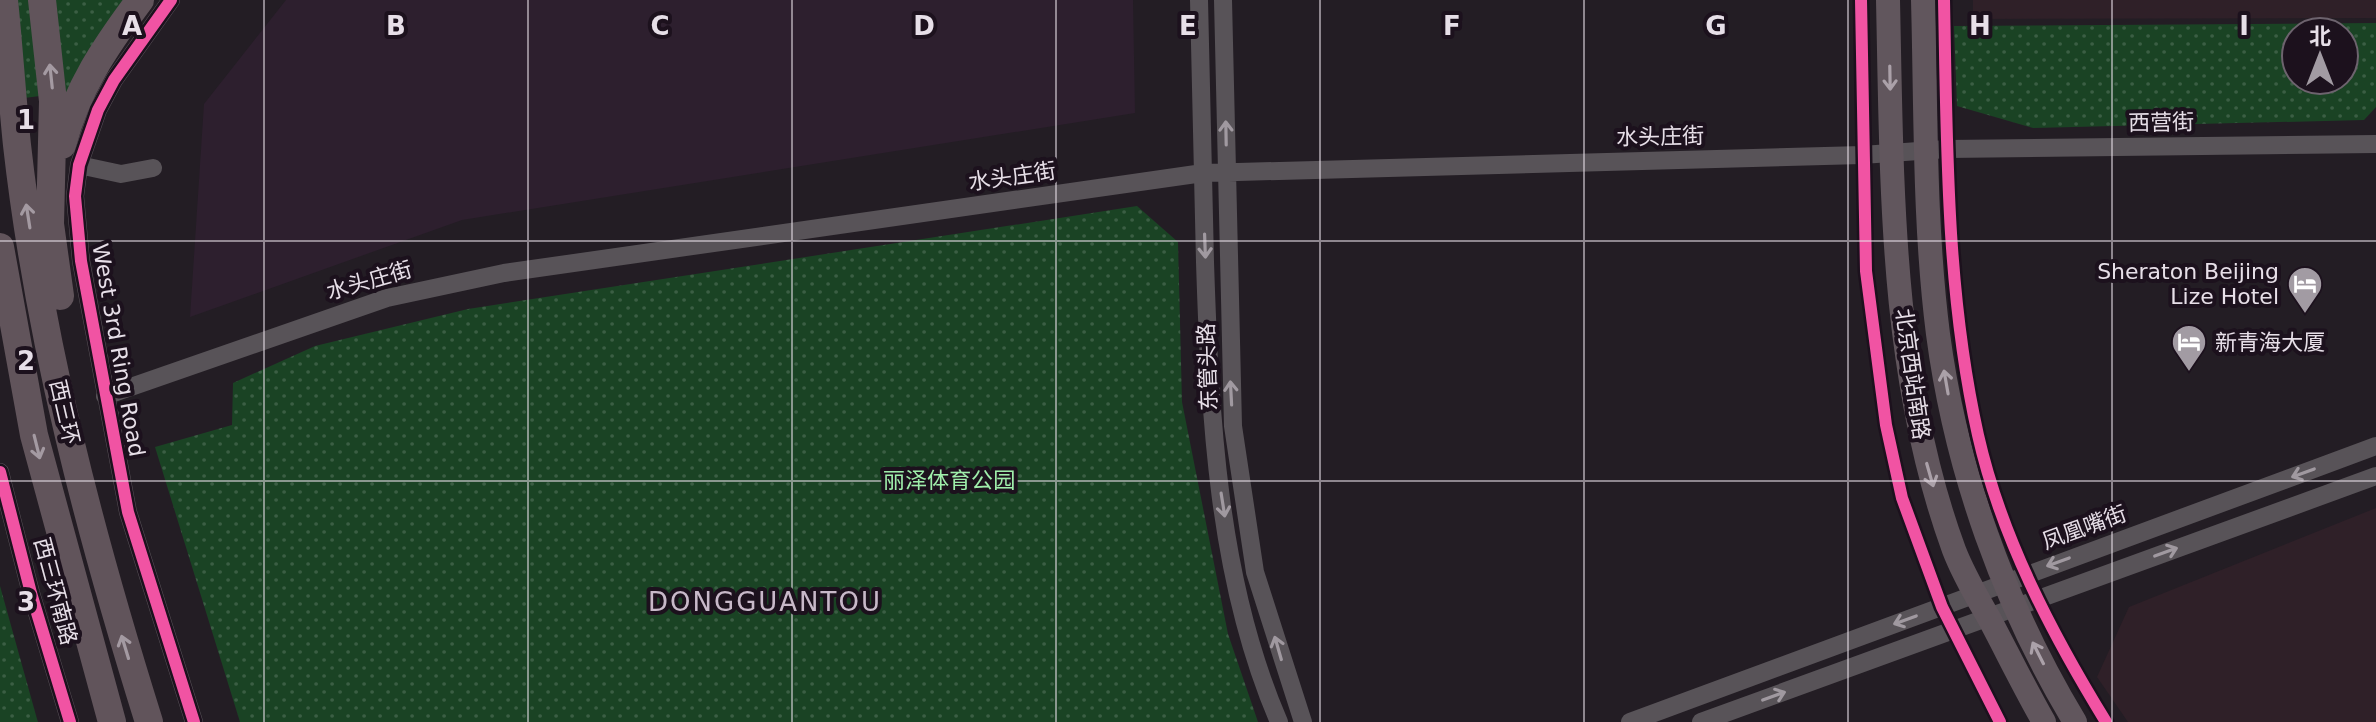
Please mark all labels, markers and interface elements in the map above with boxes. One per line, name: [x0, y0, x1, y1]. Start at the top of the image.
text: A: [122, 11, 142, 41]
text: B: [386, 11, 406, 41]
text: C: [650, 11, 670, 41]
text: D: [913, 11, 935, 41]
text: E: [1179, 11, 1197, 41]
text: F: [1443, 11, 1461, 41]
text: G: [1705, 11, 1727, 41]
text: H: [1969, 11, 1991, 41]
text: I: [2239, 11, 2249, 41]
north arrow: [2280, 16, 2360, 96]
text: 北: [2309, 24, 2331, 49]
one-way arrow: [43, 63, 58, 89]
one-way arrow: [1882, 64, 1898, 91]
text: 1: [17, 105, 35, 135]
street label: 西营街: [2128, 109, 2194, 136]
one-way arrow: [1218, 120, 1233, 147]
street label: 水头庄街: [1616, 123, 1704, 150]
street label: 水头庄街: [967, 158, 1057, 195]
one-way arrow: [19, 203, 34, 229]
one-way arrow: [1197, 232, 1213, 259]
street label: West 3rd Ring Road: [87, 241, 150, 459]
street label: 水头庄街: [323, 256, 415, 305]
place label: Sheraton Beijing Lize Hotel: [2097, 259, 2279, 309]
hotel icon: Sheraton Beijing Lize Hotel: [2286, 265, 2324, 315]
street label: 北京西站南路: [1891, 307, 1934, 441]
street label: 东管头路: [1193, 323, 1222, 411]
hotel icon: 新青海大厦: [2170, 323, 2208, 373]
place label: 新青海大厦: [2215, 330, 2325, 355]
text: 2: [17, 346, 35, 376]
one-way arrow: [1938, 370, 1953, 395]
street label: 西三环: [45, 377, 84, 447]
one-way arrow: [1224, 380, 1239, 407]
one-way arrow: [30, 433, 45, 459]
one-way arrow: [1924, 462, 1939, 487]
one-way arrow: [2291, 467, 2315, 481]
park label: 丽泽体育公园: [883, 468, 1015, 493]
one-way arrow: [1216, 492, 1231, 517]
street label: 凤凰嘴街: [2039, 501, 2130, 554]
street label: 西三环南路: [29, 535, 82, 647]
one-way arrow: [2153, 544, 2178, 558]
one-way arrow: [2046, 556, 2071, 570]
text: 3: [17, 587, 35, 617]
district label: DONGGUANTOU: [648, 587, 882, 617]
one-way arrow: [1893, 614, 1918, 628]
one-way arrow: [117, 635, 132, 661]
one-way arrow: [1269, 636, 1284, 662]
one-way arrow: [2030, 642, 2046, 666]
one-way arrow: [1762, 687, 1787, 702]

